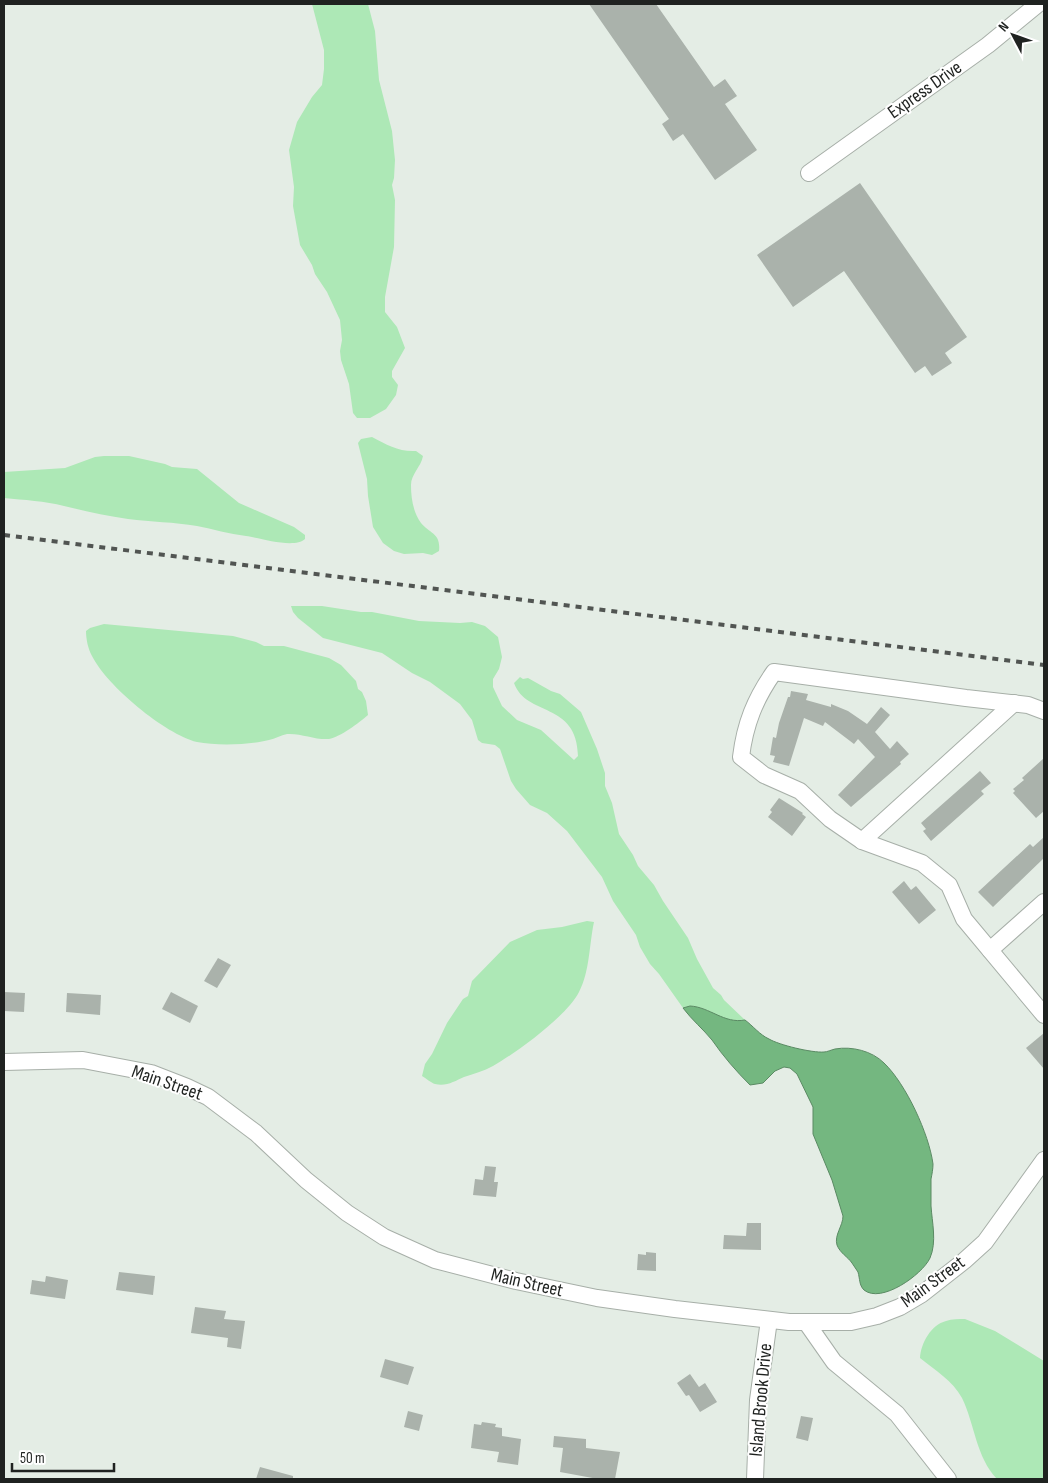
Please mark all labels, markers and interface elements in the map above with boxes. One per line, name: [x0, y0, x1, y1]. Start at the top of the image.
north arrow: [988, 10, 1038, 60]
text: N: [995, 18, 1012, 35]
street label: Express Drive: [883, 56, 967, 124]
street label: Main Street: [129, 1060, 206, 1106]
street label: Main Street: [897, 1251, 970, 1313]
street label: Main Street: [489, 1264, 566, 1303]
street label: Island Brook Drive: [745, 1343, 777, 1457]
scale bar: [12, 1440, 115, 1472]
text: 50 m: [20, 1449, 45, 1468]

